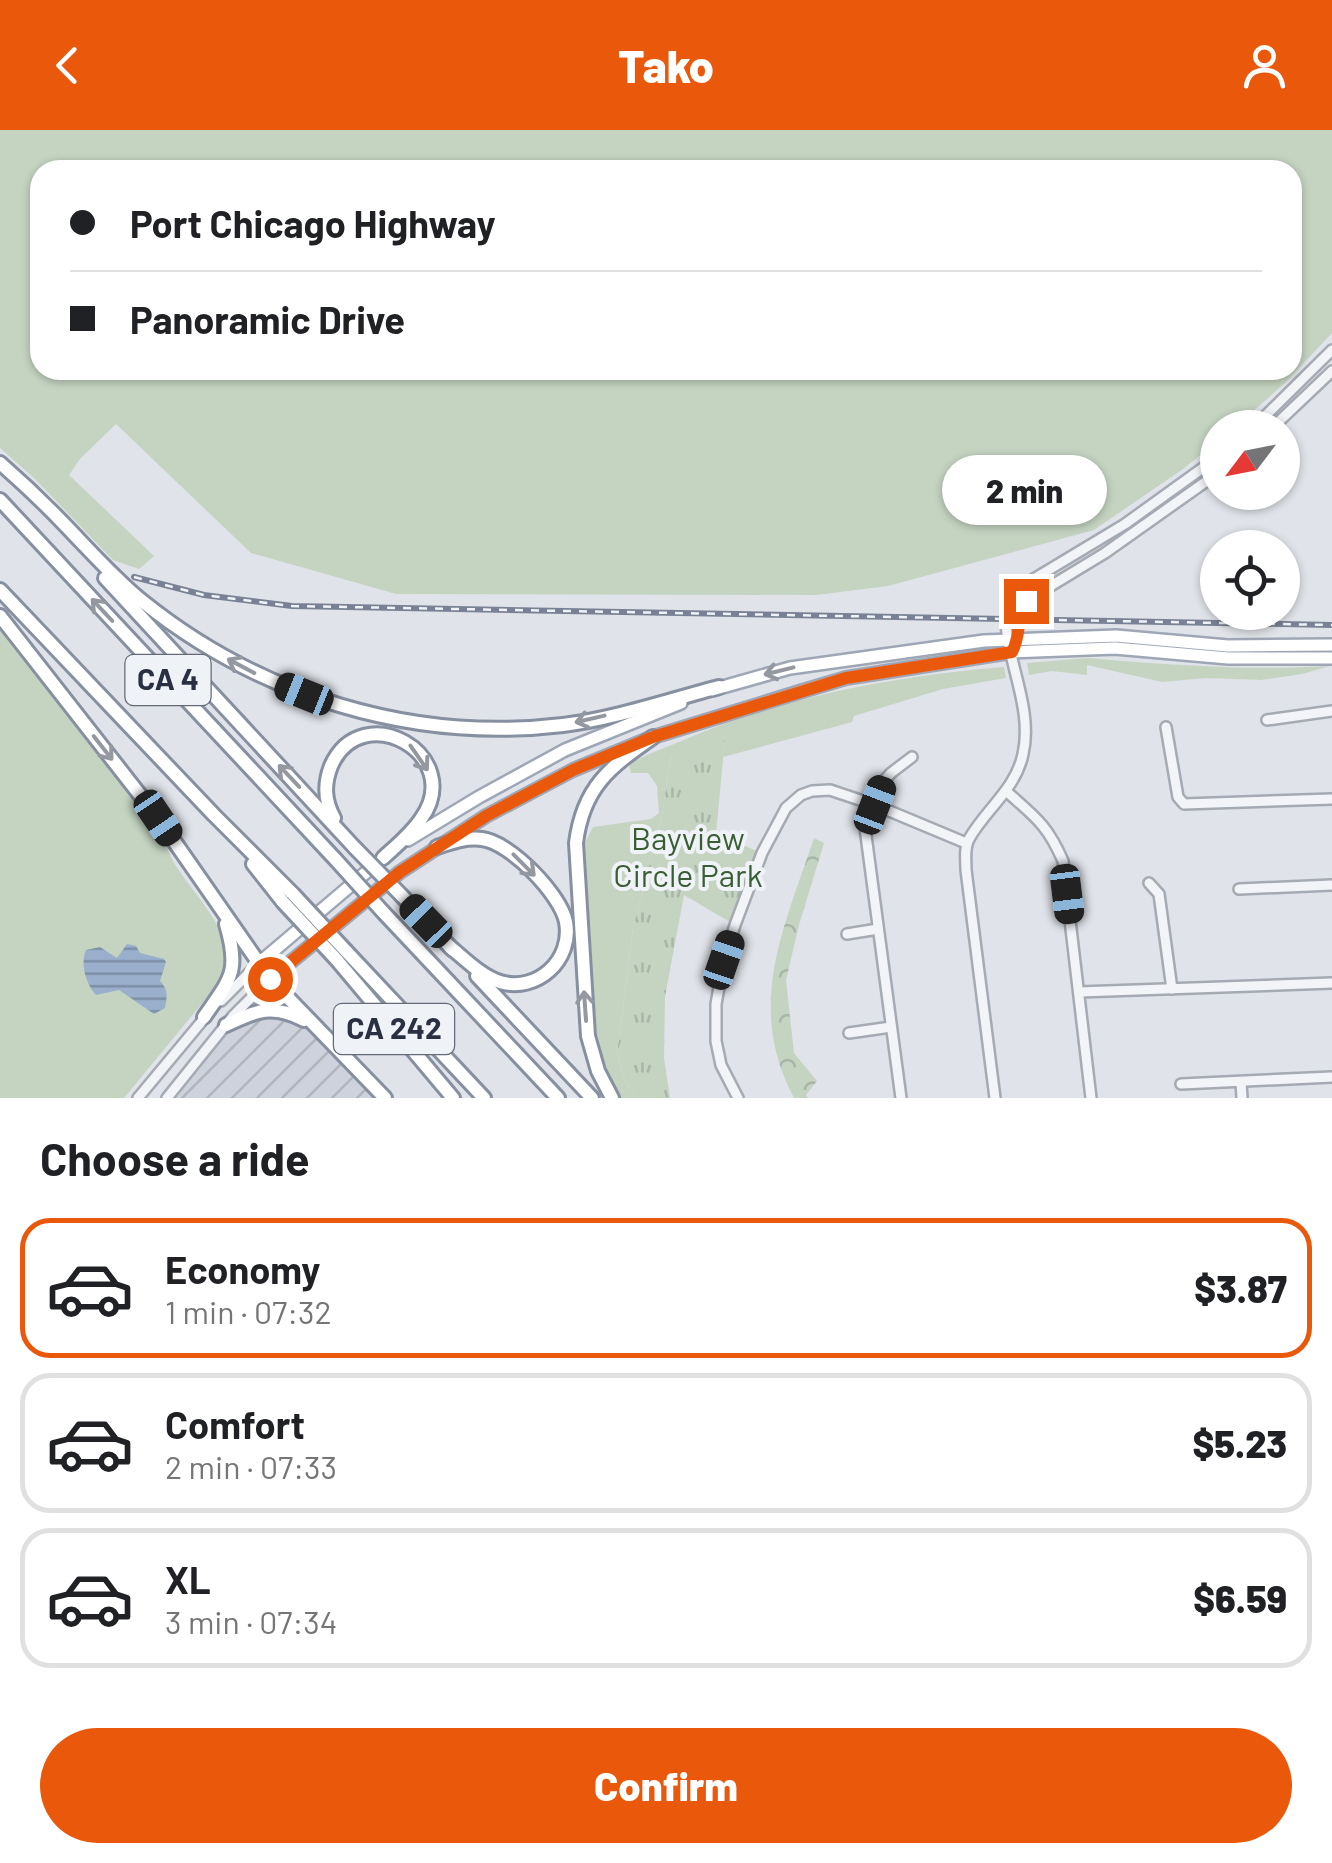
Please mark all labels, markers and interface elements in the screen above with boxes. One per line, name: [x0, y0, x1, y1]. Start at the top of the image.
icon: back: [40, 38, 95, 93]
text: Tako: [618, 38, 714, 92]
icon: person: [1237, 38, 1292, 93]
text: Port Chicago Highway: [130, 200, 496, 246]
text: Panoramic Drive: [130, 296, 405, 342]
north arrow: [1200, 410, 1300, 510]
map controls: [1200, 410, 1300, 630]
callout: 2 min: [944, 456, 1108, 526]
text: 2 min: [986, 471, 1063, 509]
button: locate: [1200, 530, 1300, 630]
route end: [1004, 579, 1049, 624]
one-way arrow: [91, 598, 114, 623]
road number: CA 4: [126, 655, 210, 705]
one-way arrow: [227, 656, 256, 675]
one-way arrow: [763, 663, 795, 682]
car: [271, 669, 337, 719]
one-way arrow: [575, 711, 607, 729]
one-way arrow: [92, 734, 114, 760]
one-way arrow: [409, 744, 430, 771]
one-way arrow: [277, 765, 301, 789]
car: [850, 772, 900, 838]
car: [129, 785, 187, 851]
park label: Bayview Circle Park: [613, 818, 763, 893]
one-way arrow: [512, 853, 536, 877]
car: [1048, 862, 1086, 926]
car: [394, 889, 458, 953]
car: [700, 927, 748, 993]
route start: [248, 957, 293, 1002]
one-way arrow: [576, 990, 595, 1022]
road number: CA 242: [334, 1004, 454, 1054]
text: Choose a ride: [40, 1131, 310, 1185]
icon: car: [45, 1243, 135, 1333]
text: Economy: [165, 1246, 320, 1292]
text: $3.87: [1194, 1265, 1287, 1311]
text: 1 min · 07:32: [165, 1292, 332, 1330]
icon: car: [45, 1398, 135, 1488]
text: Comfort: [165, 1401, 305, 1447]
text: $5.23: [1192, 1420, 1287, 1466]
text: 2 min · 07:33: [165, 1447, 337, 1485]
icon: car: [45, 1553, 135, 1643]
text: XL: [165, 1556, 211, 1602]
text: $6.59: [1193, 1575, 1287, 1621]
text: 3 min · 07:34: [165, 1602, 337, 1640]
button: Confirm: [40, 1728, 1292, 1843]

